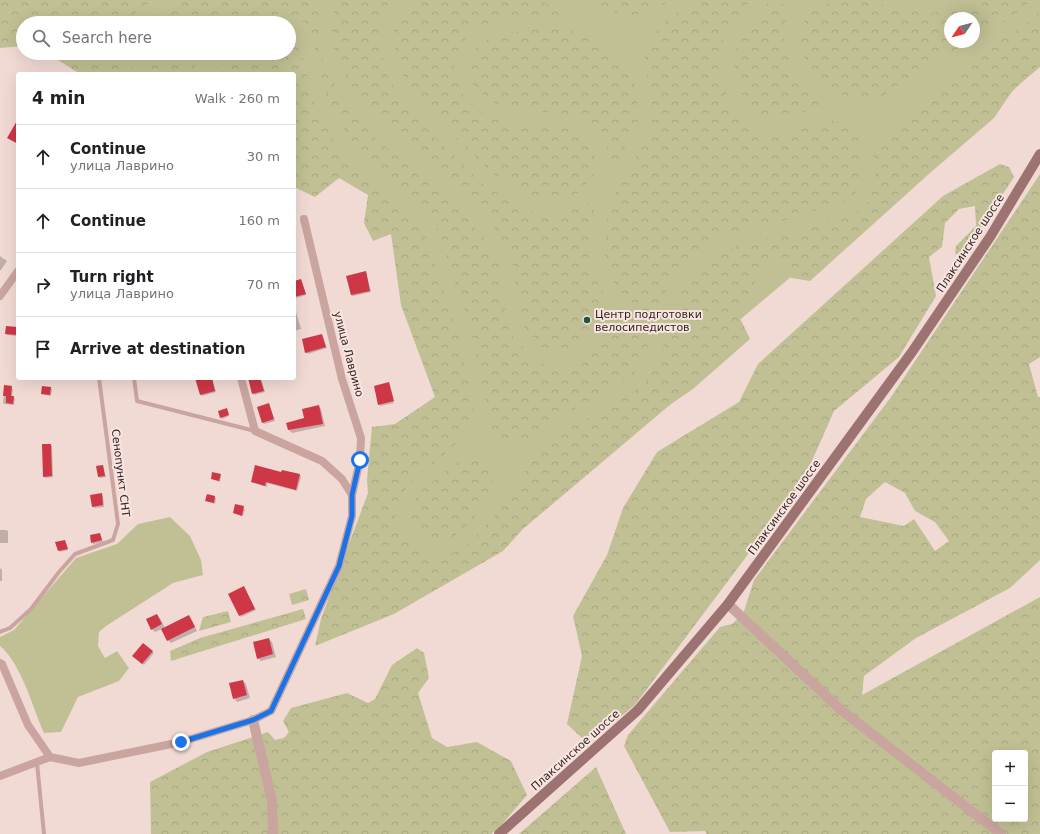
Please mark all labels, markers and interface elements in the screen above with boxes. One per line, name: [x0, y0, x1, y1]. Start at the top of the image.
north arrow: [944, 12, 980, 48]
search box: [16, 16, 296, 60]
icon: search: [30, 27, 52, 49]
text: Search here: [62, 29, 152, 47]
text: 4 min: [32, 88, 85, 108]
text: Walk · 260 m: [195, 91, 280, 106]
text: Continue: [70, 140, 146, 158]
icon: ahead: [32, 146, 54, 168]
text: 30 m: [247, 149, 280, 164]
text: улица Лаврино: [70, 158, 174, 173]
street label: Плаксинское шоссе: [934, 192, 1007, 295]
icon: ahead: [32, 210, 54, 232]
text: Continue: [70, 212, 146, 230]
text: 160 m: [238, 213, 280, 228]
text: Turn right: [70, 268, 154, 286]
icon: right: [32, 274, 54, 296]
text: 70 m: [247, 277, 280, 292]
text: улица Лаврино: [70, 286, 174, 301]
place label: Центр подготовки велосипедистов: [595, 308, 702, 334]
street label: улица Лаврино: [331, 310, 366, 399]
marker: Центр подготовки велосипедистов: [582, 315, 592, 325]
icon: arrive: [32, 338, 54, 360]
text: Arrive at destination: [70, 340, 245, 358]
street label: Сенопункт СНТ: [109, 428, 132, 518]
route start: [351, 451, 369, 469]
street label: Плаксинское шоссе: [746, 457, 823, 557]
street label: Плаксинское шоссе: [528, 707, 622, 793]
route end: [172, 733, 190, 751]
map controls: [992, 750, 1028, 822]
button: +: [992, 750, 1028, 786]
button: −: [992, 786, 1028, 822]

